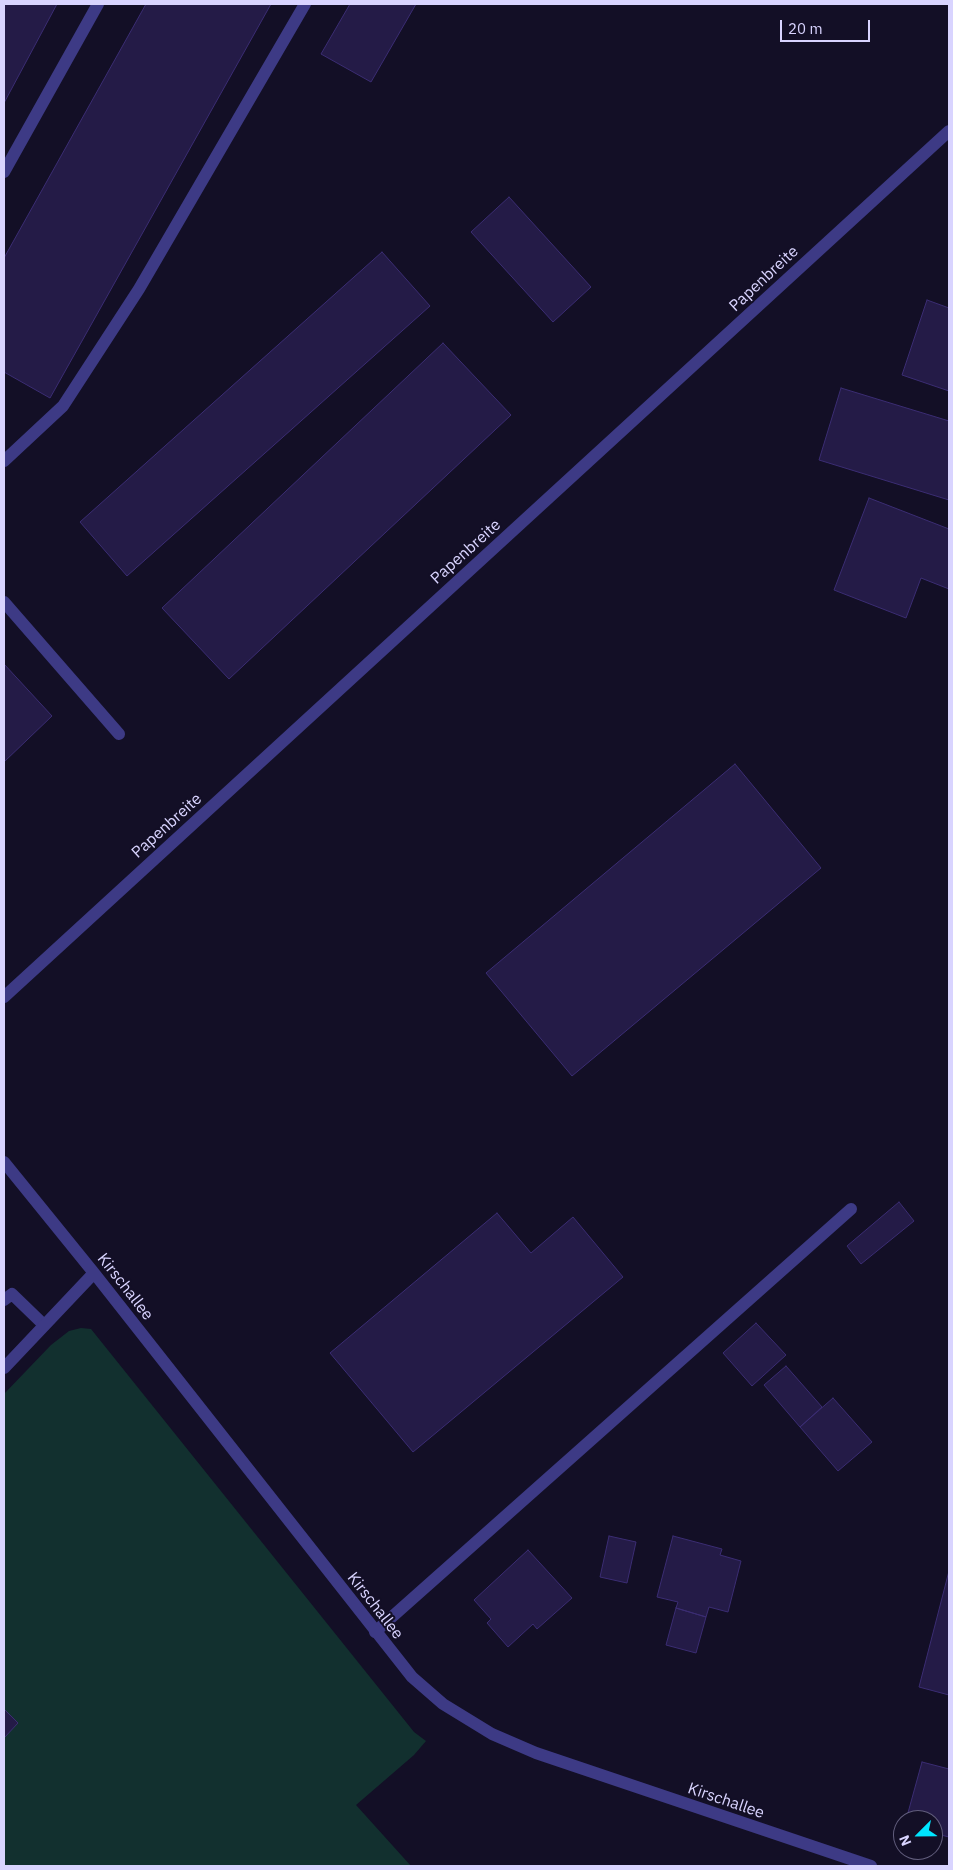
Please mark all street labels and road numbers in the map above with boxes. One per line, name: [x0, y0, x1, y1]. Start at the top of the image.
street label: Papenbreite: [725, 242, 803, 316]
street label: Papenbreite: [427, 516, 505, 588]
street label: Papenbreite: [128, 790, 206, 862]
street label: Kirschallee: [93, 1250, 157, 1324]
street label: Kirschallee: [343, 1569, 407, 1643]
street label: Kirschallee: [685, 1779, 767, 1823]

